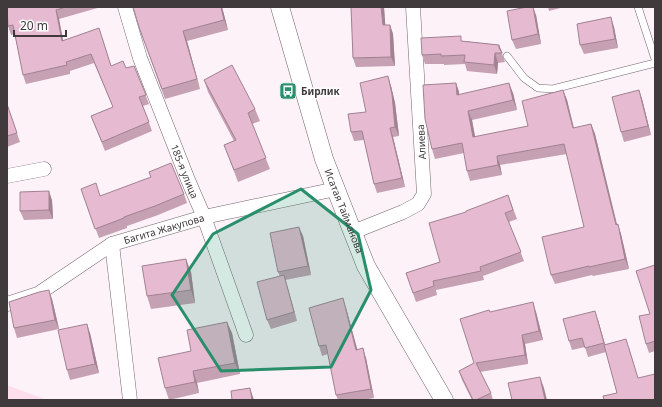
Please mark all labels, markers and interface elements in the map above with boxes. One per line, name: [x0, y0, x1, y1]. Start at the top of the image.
scale bar: [14, 12, 66, 38]
text: 20 m: [20, 17, 48, 34]
bus stop icon: Бирлик: [278, 81, 298, 101]
place label: Бирлик: [301, 84, 341, 98]
street label: Алиева: [413, 124, 429, 160]
street label: 185-я улица: [168, 142, 202, 201]
street label: Исатая Тайманова: [321, 166, 367, 255]
street label: Багита Жакупова: [122, 210, 206, 247]

